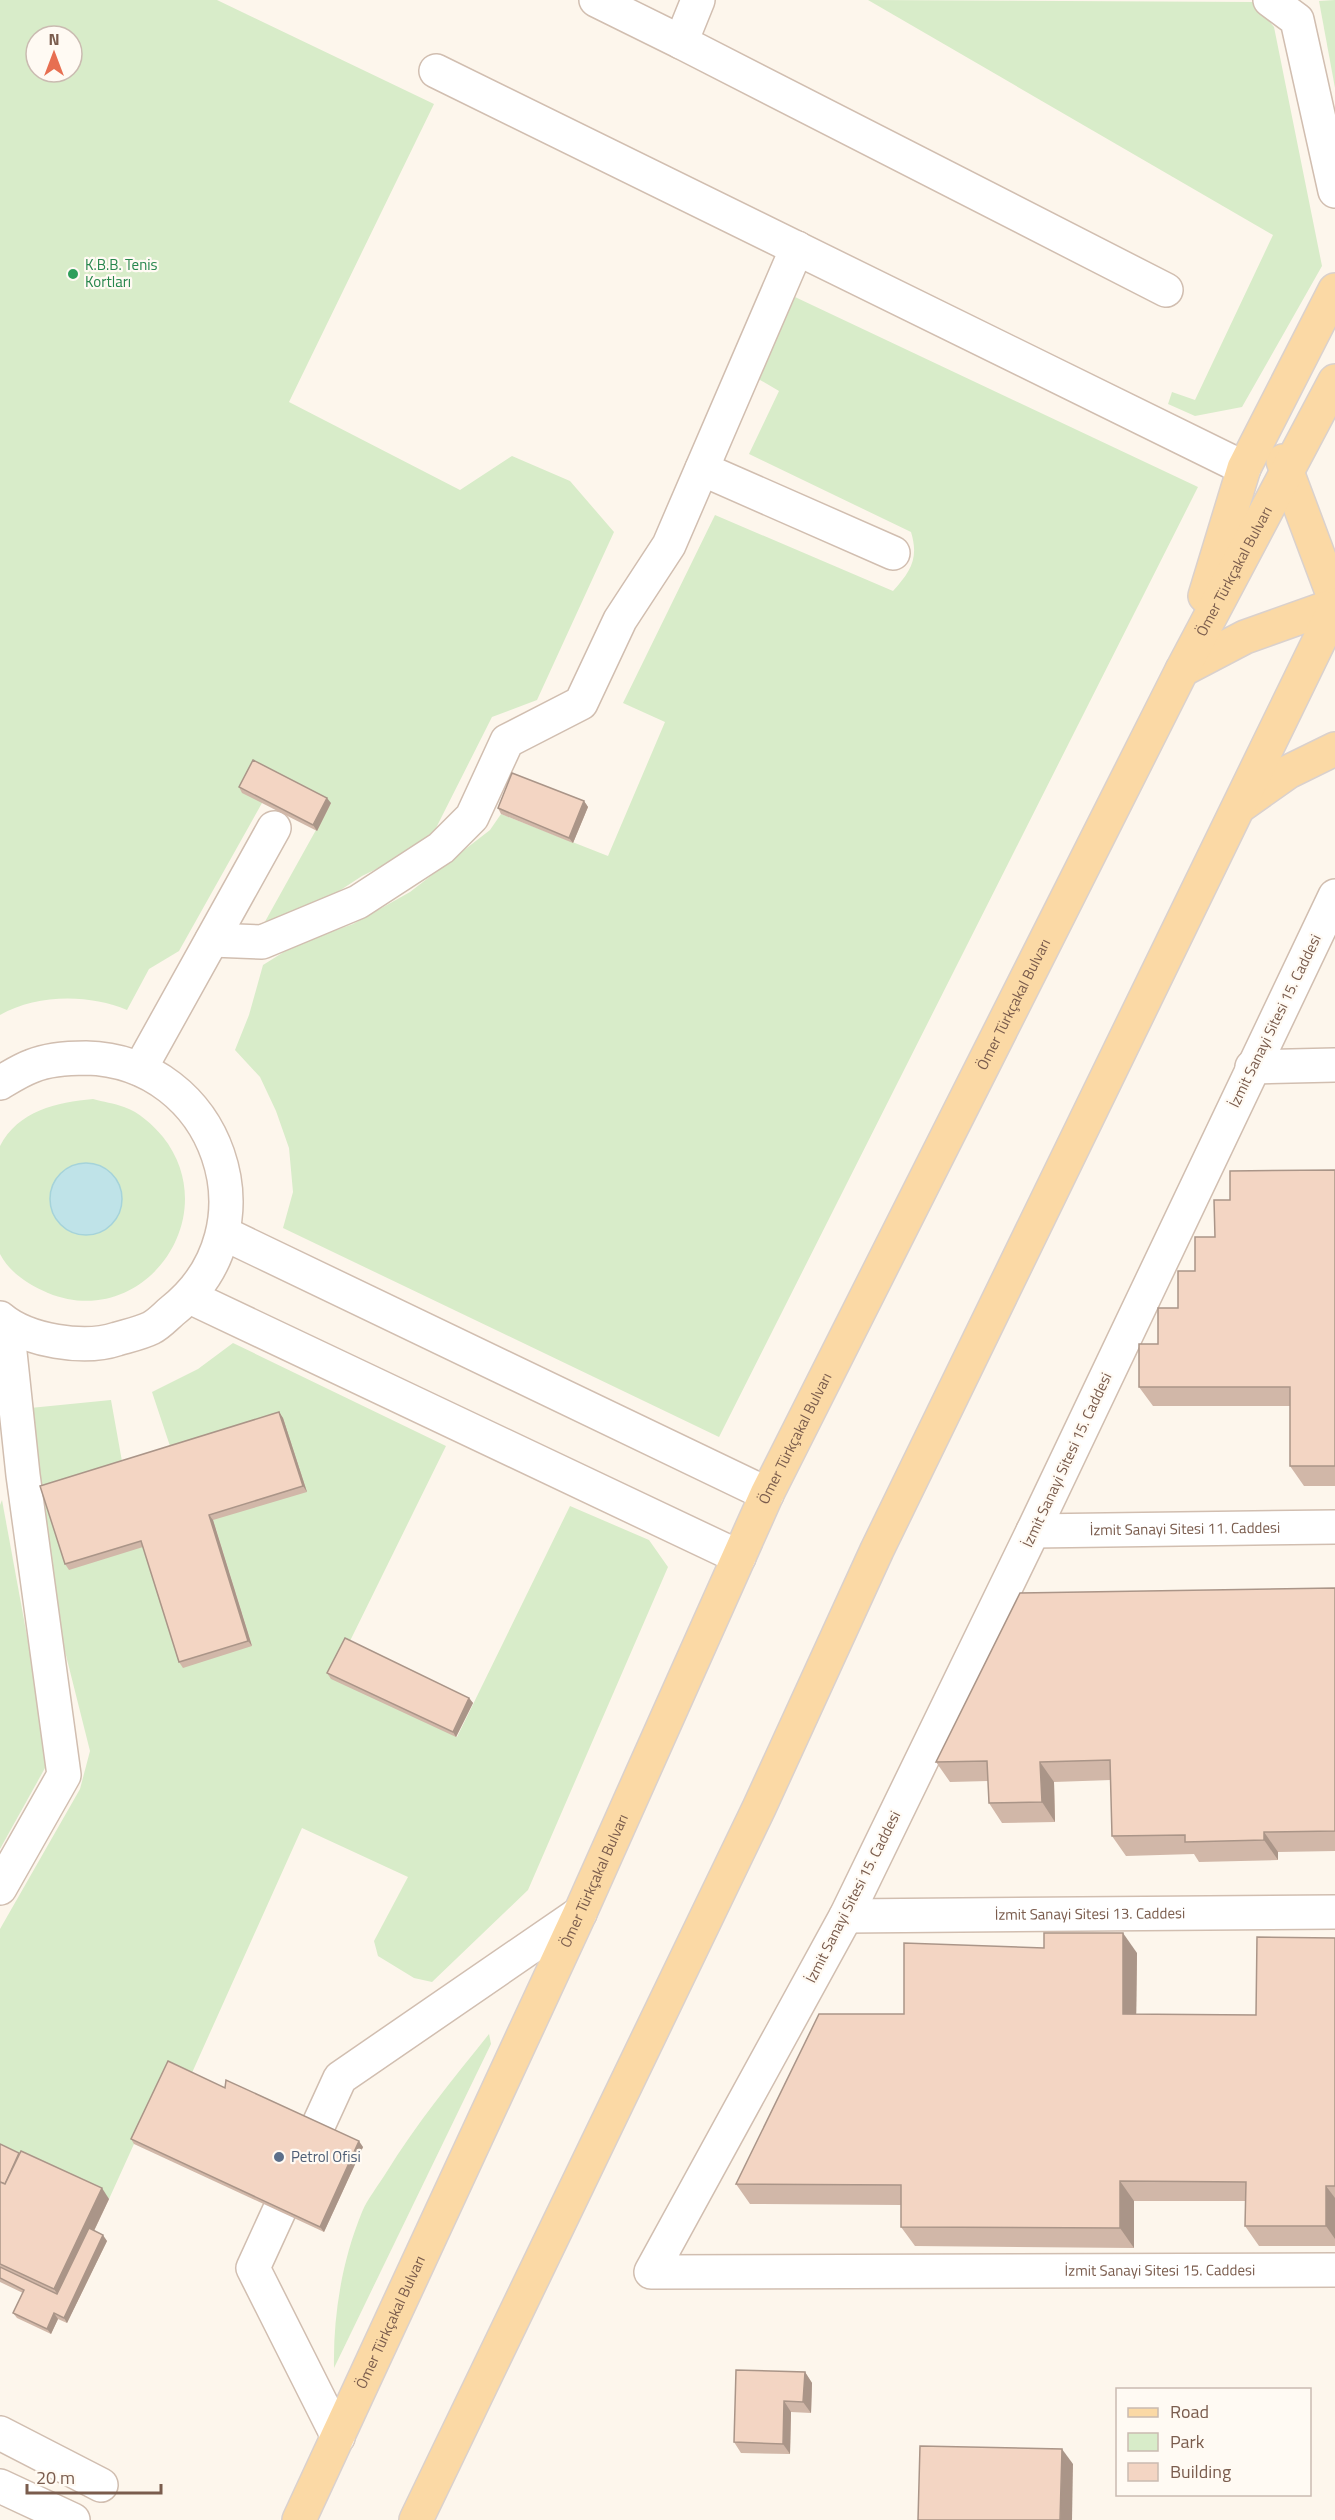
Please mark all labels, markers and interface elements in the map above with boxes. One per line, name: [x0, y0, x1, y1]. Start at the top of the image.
north arrow: [24, 24, 84, 84]
text: N: [48, 27, 60, 51]
place label: K.B.B. Tenis Kortları: [85, 253, 157, 293]
marker: K.B.B. Tenis Kortları: [66, 267, 80, 281]
street label: Ömer Türkçakal Bulvarı: [1190, 502, 1278, 640]
street label: İzmit Sanayi Sitesi 15. Caddesi: [1222, 930, 1327, 1111]
street label: Ömer Türkçakal Bulvarı: [970, 934, 1056, 1074]
street label: Ömer Türkçakal Bulvarı: [752, 1368, 837, 1508]
street label: İzmit Sanayi Sitesi 15. Caddesi: [1016, 1369, 1117, 1551]
street label: İzmit Sanayi Sitesi 11. Caddesi: [1090, 1516, 1280, 1541]
street label: İzmit Sanayi Sitesi 15. Caddesi: [799, 1807, 906, 1987]
street label: Ömer Türkçakal Bulvarı: [553, 1810, 634, 1951]
street label: İzmit Sanayi Sitesi 13. Caddesi: [995, 1901, 1185, 1926]
place label: Petrol Ofisi: [291, 2145, 361, 2168]
marker: Petrol Ofisi: [272, 2150, 286, 2164]
street label: Ömer Türkçakal Bulvarı: [349, 2252, 431, 2392]
street label: İzmit Sanayi Sitesi 15. Caddesi: [1065, 2258, 1255, 2282]
legend: [1116, 2388, 1311, 2496]
text: Road: [1170, 2398, 1209, 2425]
text: Park: [1170, 2428, 1205, 2455]
scale bar: [27, 2457, 160, 2495]
text: Building: [1170, 2458, 1231, 2485]
text: 20 m: [36, 2464, 75, 2491]

